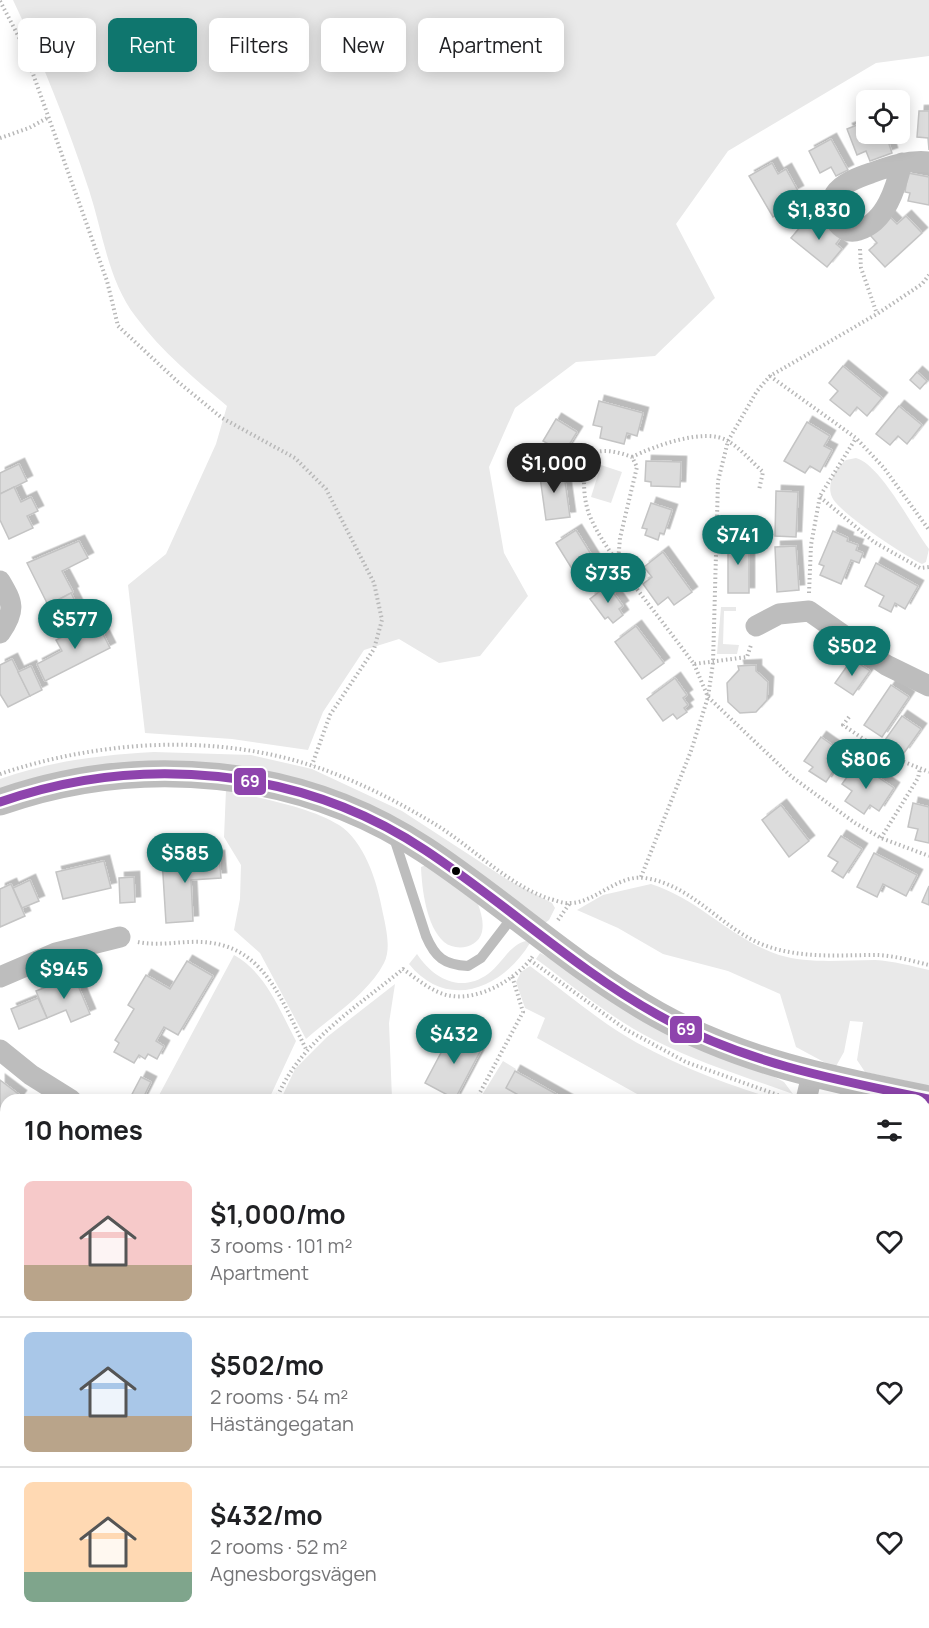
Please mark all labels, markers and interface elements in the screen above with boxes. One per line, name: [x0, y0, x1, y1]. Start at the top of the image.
chip: Buy: [18, 18, 96, 72]
chip: Rent: [108, 18, 197, 72]
chip: Filters: [209, 18, 309, 72]
chip: New: [321, 18, 406, 72]
chip: Apartment: [418, 18, 564, 72]
map controls: [856, 90, 910, 144]
button: locate: [856, 90, 910, 144]
pin: $1,830: [770, 190, 868, 241]
text: $1,830: [787, 196, 851, 223]
pin: $1,000: [505, 443, 603, 494]
text: $1,000: [521, 449, 587, 476]
pin: $741: [702, 515, 774, 566]
text: $741: [716, 521, 760, 548]
pin: $735: [572, 553, 644, 604]
text: $735: [585, 559, 631, 586]
pin: $577: [39, 599, 111, 650]
text: $577: [52, 605, 98, 632]
pin: $502: [816, 626, 888, 677]
text: $502: [827, 632, 877, 659]
pin: $806: [830, 739, 902, 790]
text: $806: [841, 745, 891, 772]
line badge: 69: [233, 767, 267, 796]
text: 69: [240, 770, 260, 792]
pin: $585: [149, 833, 221, 884]
text: $585: [161, 839, 209, 866]
unlabelled marker: [450, 865, 462, 877]
pin: $945: [28, 949, 100, 1000]
text: $945: [40, 955, 88, 982]
pin: $432: [418, 1014, 490, 1065]
line badge: 69: [669, 1015, 703, 1044]
text: 69: [676, 1018, 696, 1040]
text: $432: [430, 1020, 478, 1047]
text: 10 homes: [24, 1112, 143, 1148]
icon: filters: [873, 1114, 906, 1147]
text: $1,000/mo: [210, 1196, 346, 1232]
icon: home: [72, 1205, 144, 1277]
icon: heart: [873, 1225, 906, 1258]
text: 3 rooms · 101 m²: [210, 1232, 352, 1259]
text: Apartment: [210, 1259, 309, 1286]
text: $502/mo: [210, 1347, 324, 1383]
icon: home: [72, 1356, 144, 1428]
icon: heart: [873, 1376, 906, 1409]
text: 2 rooms · 54 m²: [210, 1383, 348, 1410]
text: Hästängegatan: [210, 1410, 354, 1437]
text: $432/mo: [210, 1497, 322, 1533]
icon: home: [72, 1506, 144, 1578]
icon: heart: [873, 1526, 906, 1559]
text: 2 rooms · 52 m²: [210, 1533, 347, 1560]
text: Agnesborgsvägen: [210, 1560, 377, 1587]

